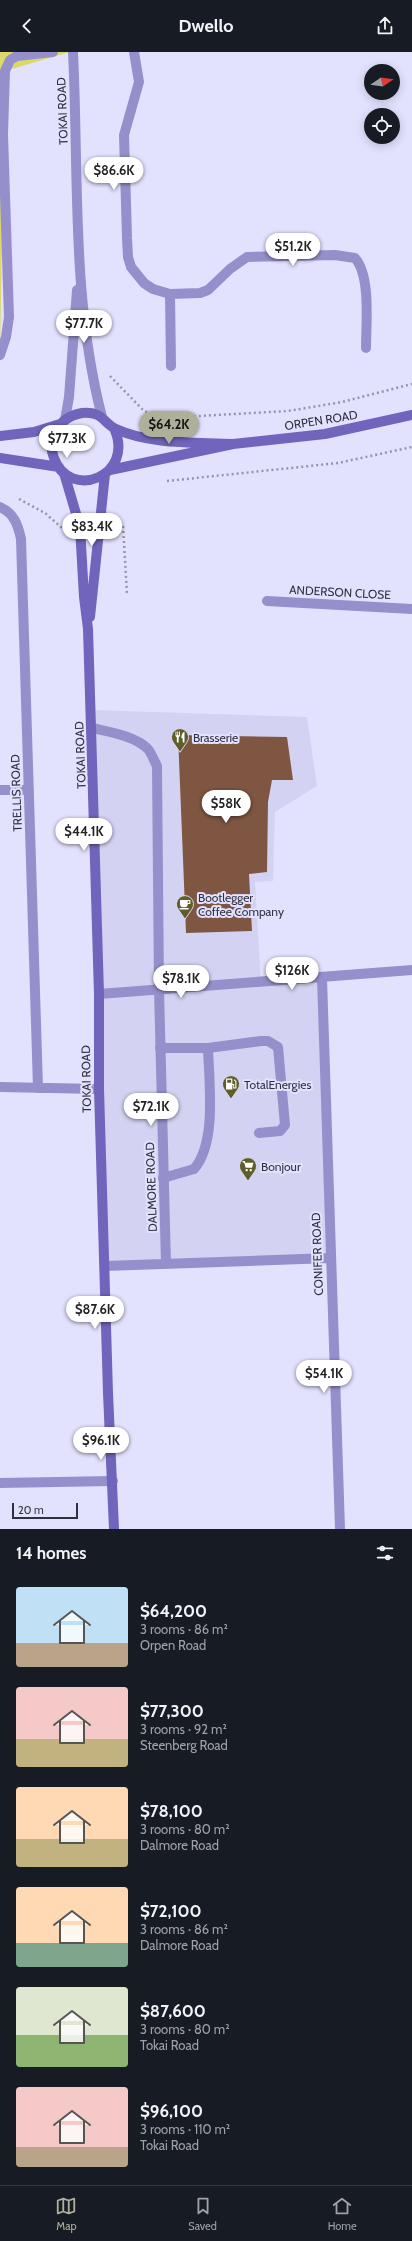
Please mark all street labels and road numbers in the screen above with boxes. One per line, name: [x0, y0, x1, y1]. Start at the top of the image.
street label: TOKAI ROAD: [53, 77, 71, 145]
street label: ORPEN ROAD: [283, 407, 359, 433]
street label: ANDERSON CLOSE: [289, 582, 392, 602]
street label: TOKAI ROAD: [71, 721, 89, 789]
street label: TRELLIS ROAD: [7, 754, 25, 832]
street label: TOKAI ROAD: [78, 1045, 94, 1113]
street label: DALMORE ROAD: [142, 1142, 160, 1232]
street label: CONIFER ROAD: [308, 1212, 326, 1296]

